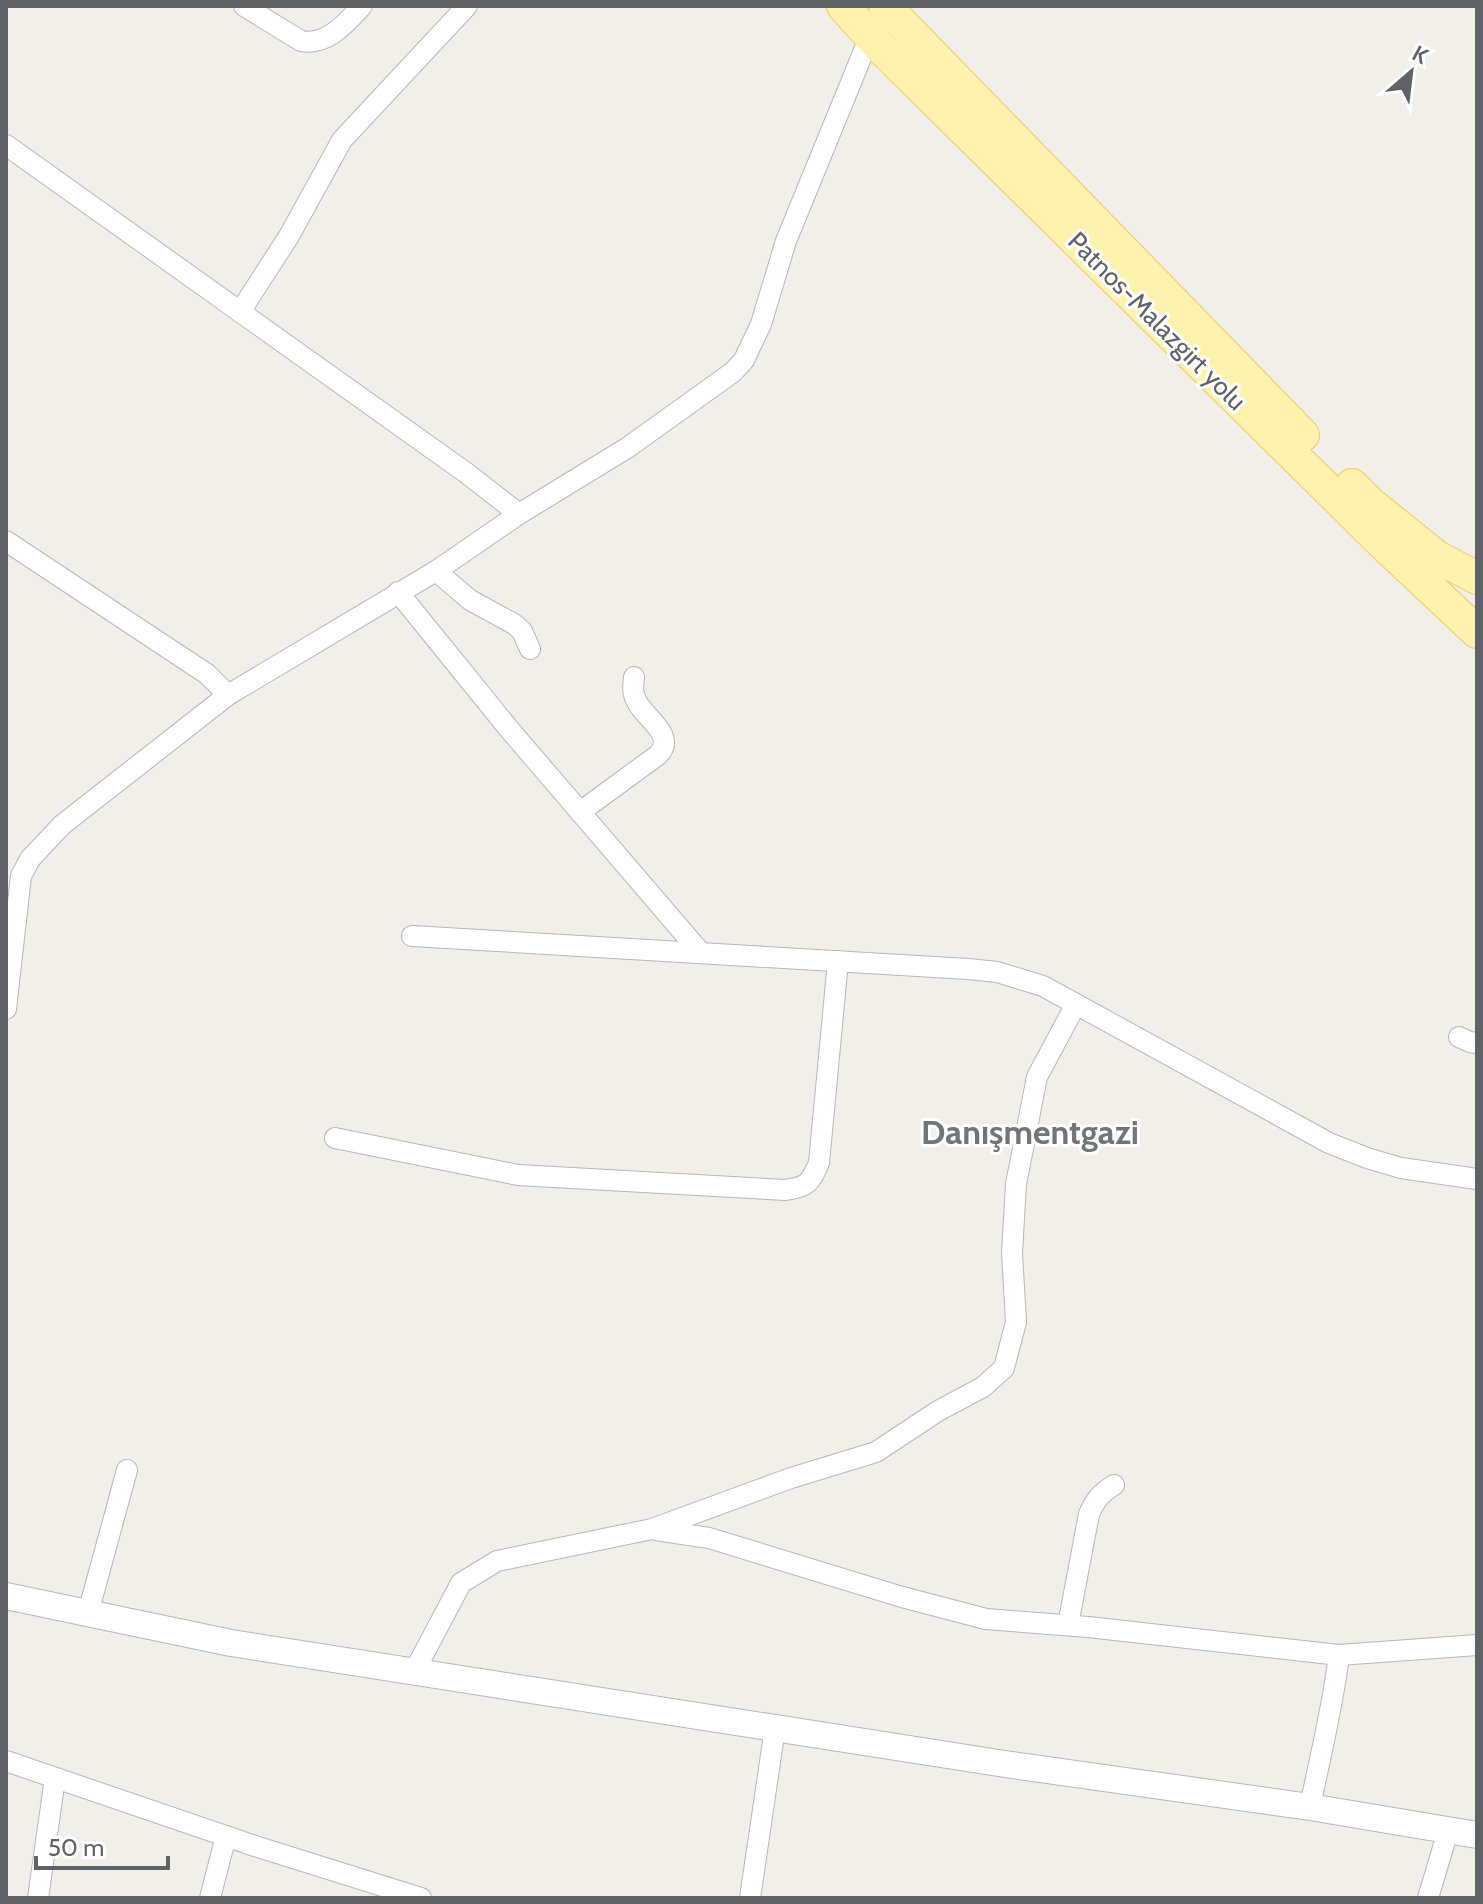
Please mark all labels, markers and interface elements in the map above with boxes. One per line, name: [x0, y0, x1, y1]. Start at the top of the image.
north arrow: [1371, 32, 1451, 112]
text: K: [1408, 40, 1433, 70]
street label: Patnos-Malazgirt yolu: [1061, 225, 1253, 417]
district label: Danışmentgazi: [921, 1111, 1139, 1153]
scale bar: [36, 1820, 168, 1870]
text: 50 m: [48, 1833, 104, 1862]

